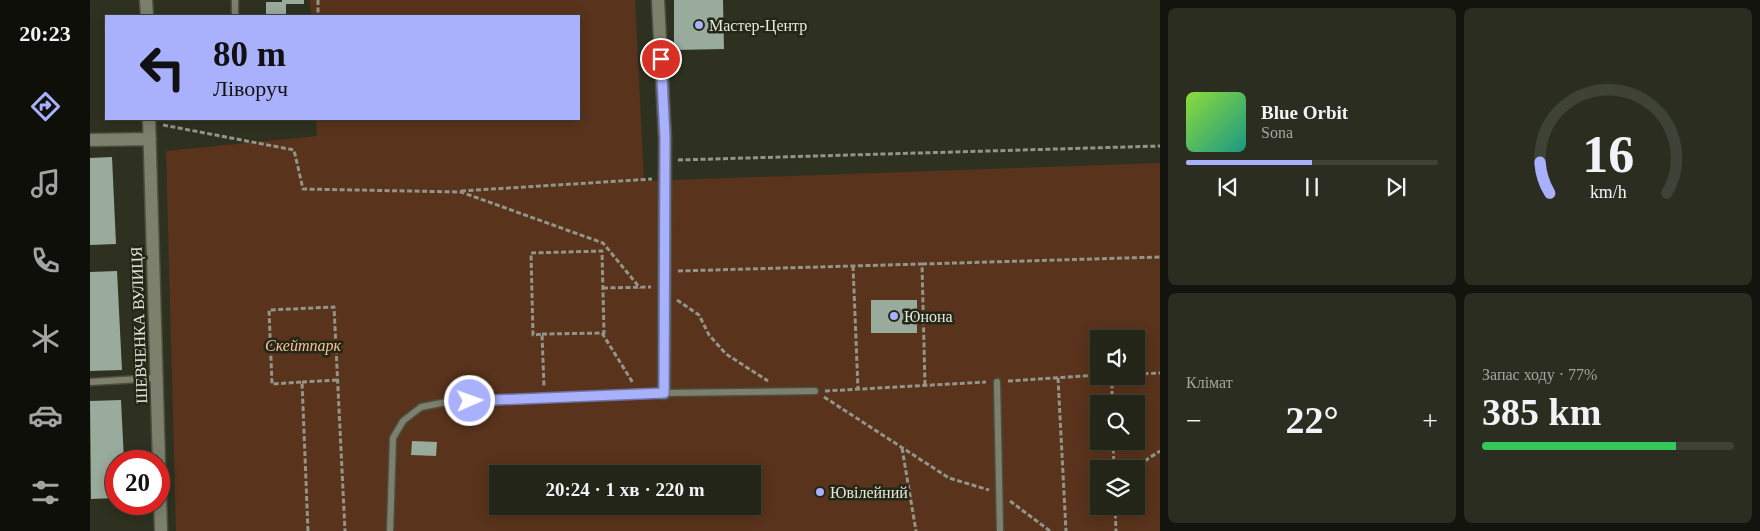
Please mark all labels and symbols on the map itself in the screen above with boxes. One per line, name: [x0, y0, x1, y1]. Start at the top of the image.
place label: Мастер-Центр: [709, 17, 807, 35]
marker: Мастер-Центр: [693, 19, 705, 31]
pin: [640, 38, 682, 80]
street label: ШЕВЧЕНКА ВУЛИЦЯ: [128, 246, 151, 404]
place label: Юнона: [904, 308, 953, 325]
marker: Юнона: [888, 310, 900, 322]
park label: Скейтпарк: [265, 337, 341, 355]
position arrow: [443, 374, 495, 426]
speed limit sign: 20: [105, 450, 170, 515]
place label: Ювілейний: [830, 484, 908, 501]
marker: Ювілейний: [814, 486, 826, 498]

